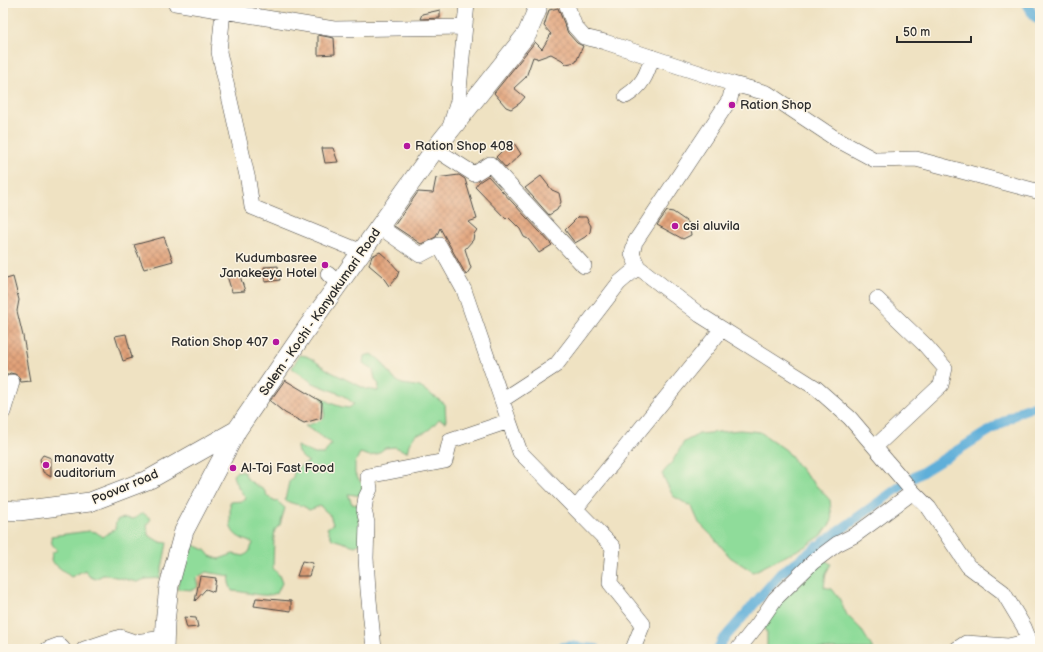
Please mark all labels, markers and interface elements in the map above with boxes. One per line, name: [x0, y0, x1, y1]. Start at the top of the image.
scale bar: [897, 18, 971, 44]
text: 50 m: [903, 25, 930, 40]
place label: Ration Shop: [740, 97, 812, 113]
marker: Ration Shop: [727, 100, 737, 110]
place label: Ration Shop 408: [415, 138, 514, 154]
marker: Ration Shop 408: [402, 141, 412, 151]
place label: csi aluvila: [683, 218, 740, 234]
marker: csi aluvila: [670, 221, 680, 231]
street label: Salem - Kochi - Kanyakumari Road: [256, 225, 384, 399]
place label: Kudumbasree Janakeeya Hotel: [220, 250, 317, 281]
marker: Kudumbasree Janakeeya Hotel: [320, 260, 330, 270]
place label: Ration Shop 407: [171, 334, 269, 350]
marker: Ration Shop 407: [271, 337, 281, 347]
place label: manavatty auditorium: [54, 450, 116, 481]
marker: manavatty auditorium: [41, 460, 51, 470]
place label: Al-Taj Fast Food: [241, 460, 334, 476]
marker: Al-Taj Fast Food: [228, 463, 238, 473]
street label: Poovar road: [89, 466, 161, 508]

